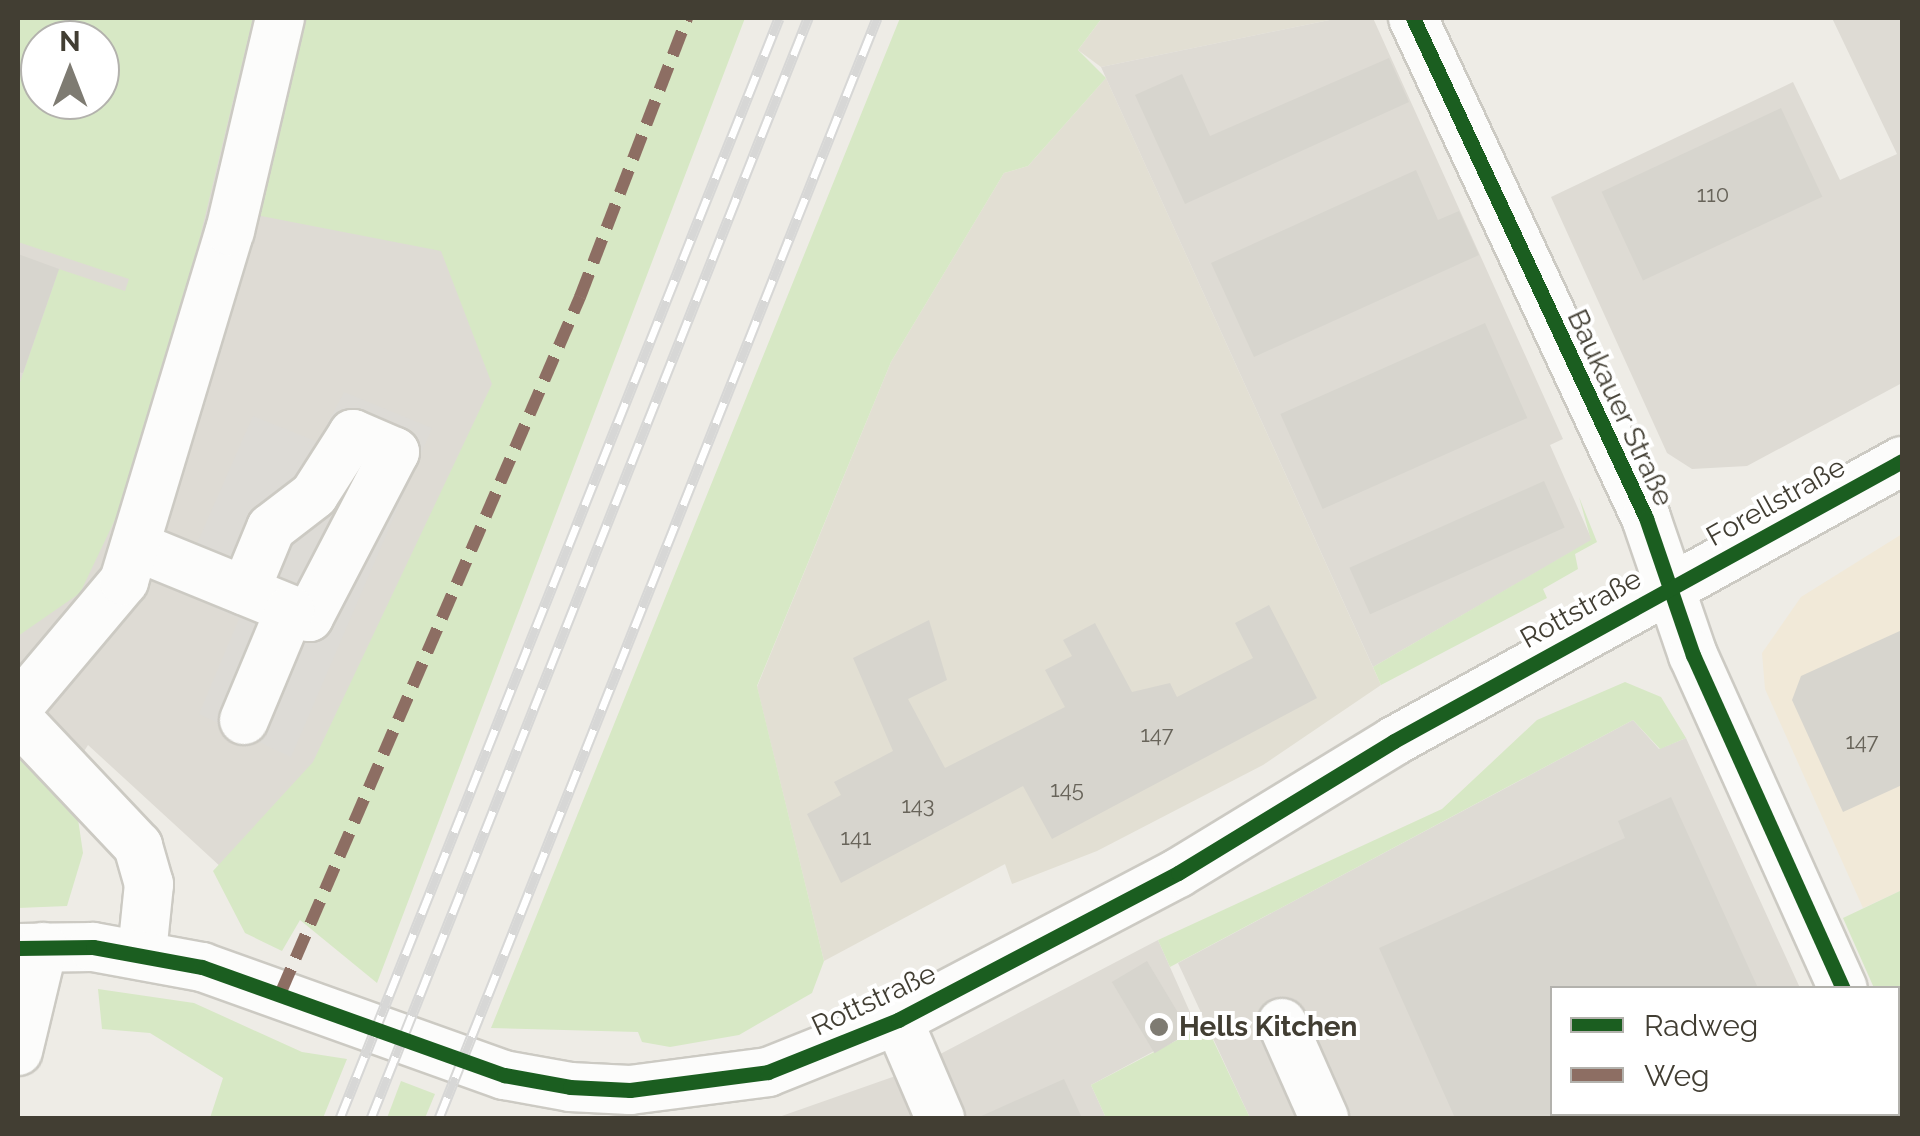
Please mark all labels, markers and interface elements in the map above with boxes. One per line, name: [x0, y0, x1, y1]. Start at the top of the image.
north arrow: [20, 20, 120, 120]
text: N: [59, 25, 81, 58]
house number: 110: [1697, 182, 1729, 208]
street label: Baukauer Straße: [1560, 304, 1680, 512]
street label: Forellstraße: [1701, 450, 1851, 554]
street label: Rottstraße: [1515, 562, 1647, 656]
house number: 147: [1140, 722, 1174, 748]
house number: 147: [1845, 729, 1879, 755]
house number: 145: [1050, 777, 1084, 803]
house number: 143: [901, 793, 935, 819]
house number: 141: [841, 825, 871, 851]
street label: Rottstraße: [807, 957, 941, 1043]
legend: [1550, 986, 1900, 1116]
text: Radweg: [1644, 1008, 1758, 1043]
place label: Hells Kitchen: [1179, 1010, 1358, 1044]
marker: Hells Kitchen: [1148, 1016, 1170, 1038]
text: Weg: [1644, 1058, 1710, 1093]

